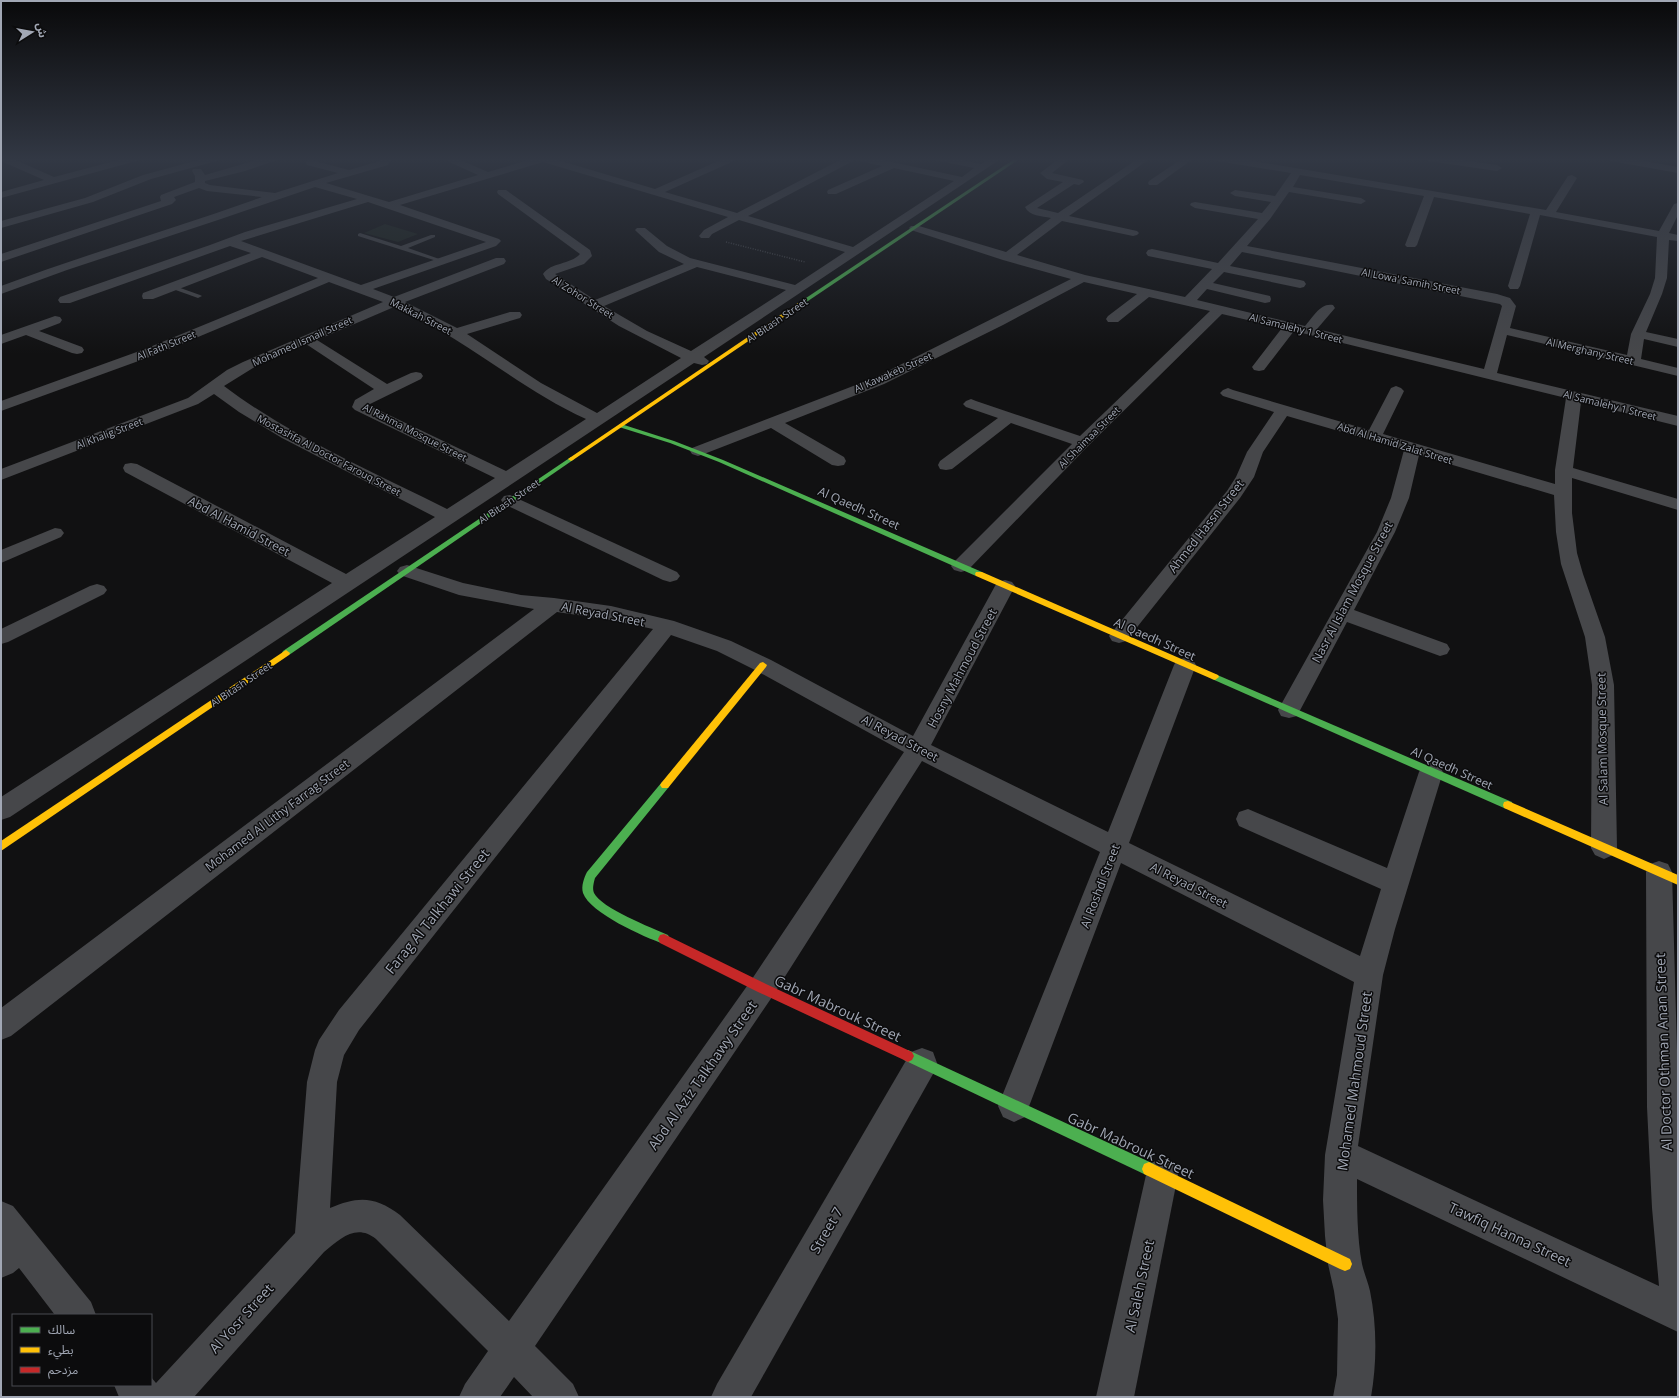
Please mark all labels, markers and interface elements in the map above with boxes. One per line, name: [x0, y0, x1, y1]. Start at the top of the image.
north arrow: [12, 12, 52, 52]
text: ش: [34, 21, 51, 39]
street label: Al Lowa' Samih Street: [1360, 265, 1462, 298]
street label: Al Zohor Street: [550, 273, 617, 322]
street label: Makkah Street: [388, 294, 455, 338]
street label: Al Bitash Street: [744, 294, 811, 346]
street label: Al Samalehy 1 Street: [1248, 310, 1344, 346]
street label: Mohamed Ismail Street: [250, 312, 355, 369]
street label: Al Fath Street: [134, 327, 198, 363]
street label: Al Merghany Street: [1545, 334, 1635, 368]
street label: Al Kawakeb Street: [852, 348, 935, 395]
street label: Al Samalehy 1 Street: [1562, 387, 1658, 423]
street label: Al Rahma Mosque Street: [361, 400, 470, 465]
street label: Al Shaimaa Street: [1055, 403, 1123, 471]
street label: Mostashfa Al Doctor Farouq Street: [255, 411, 404, 499]
street label: Al Khalig Street: [74, 414, 145, 452]
street label: Abd Al Hamid Zalat Street: [1336, 419, 1455, 467]
street label: Al Bitash Street: [476, 475, 543, 527]
street label: Ahmed Hassn Street: [1164, 476, 1248, 576]
street label: Al Qaedh Street: [815, 482, 903, 534]
street label: Abd Al Hamid Street: [185, 492, 293, 560]
street label: Nasr Al Islam Mosque Street: [1307, 518, 1397, 666]
street label: Al Reyad Street: [560, 598, 646, 630]
street label: Hosny Mahmoud Street: [923, 605, 1001, 731]
street label: Al Qaedh Street: [1111, 613, 1199, 665]
street label: Al Bitash Street: [208, 658, 275, 710]
street label: Al Salam Mosque Street: [1592, 673, 1612, 805]
street label: Al Reyad Street: [859, 711, 941, 765]
street label: Al Qaedh Street: [1408, 742, 1496, 794]
street label: Mohamed Al Lithy Farrag Street: [201, 755, 353, 875]
street label: Al Roshdi Street: [1076, 842, 1124, 930]
street label: Farag Al Talkhawi Street: [381, 845, 493, 977]
street label: Al Reyad Street: [1147, 858, 1231, 912]
street label: Al Doctor Othman Anan Street: [1650, 953, 1676, 1151]
street label: Gabr Mabrouk Street: [772, 970, 904, 1046]
street label: Mohamed Mahmoud Street: [1332, 990, 1376, 1172]
street label: Abd Al Aziz Talkhawy Street: [643, 997, 761, 1153]
street label: Gabr Mabrouk Street: [1065, 1107, 1197, 1183]
street label: Tawfiq Hanna Street: [1446, 1197, 1574, 1271]
street label: Street 7: [805, 1203, 847, 1257]
street label: Al Saleh Street: [1120, 1238, 1158, 1334]
street label: Al Yosr Street: [205, 1279, 277, 1357]
legend: [12, 1314, 152, 1386]
text: سالك: [48, 1321, 75, 1338]
text: بطيء: [48, 1341, 74, 1360]
text: مزدحم: [48, 1361, 78, 1379]

